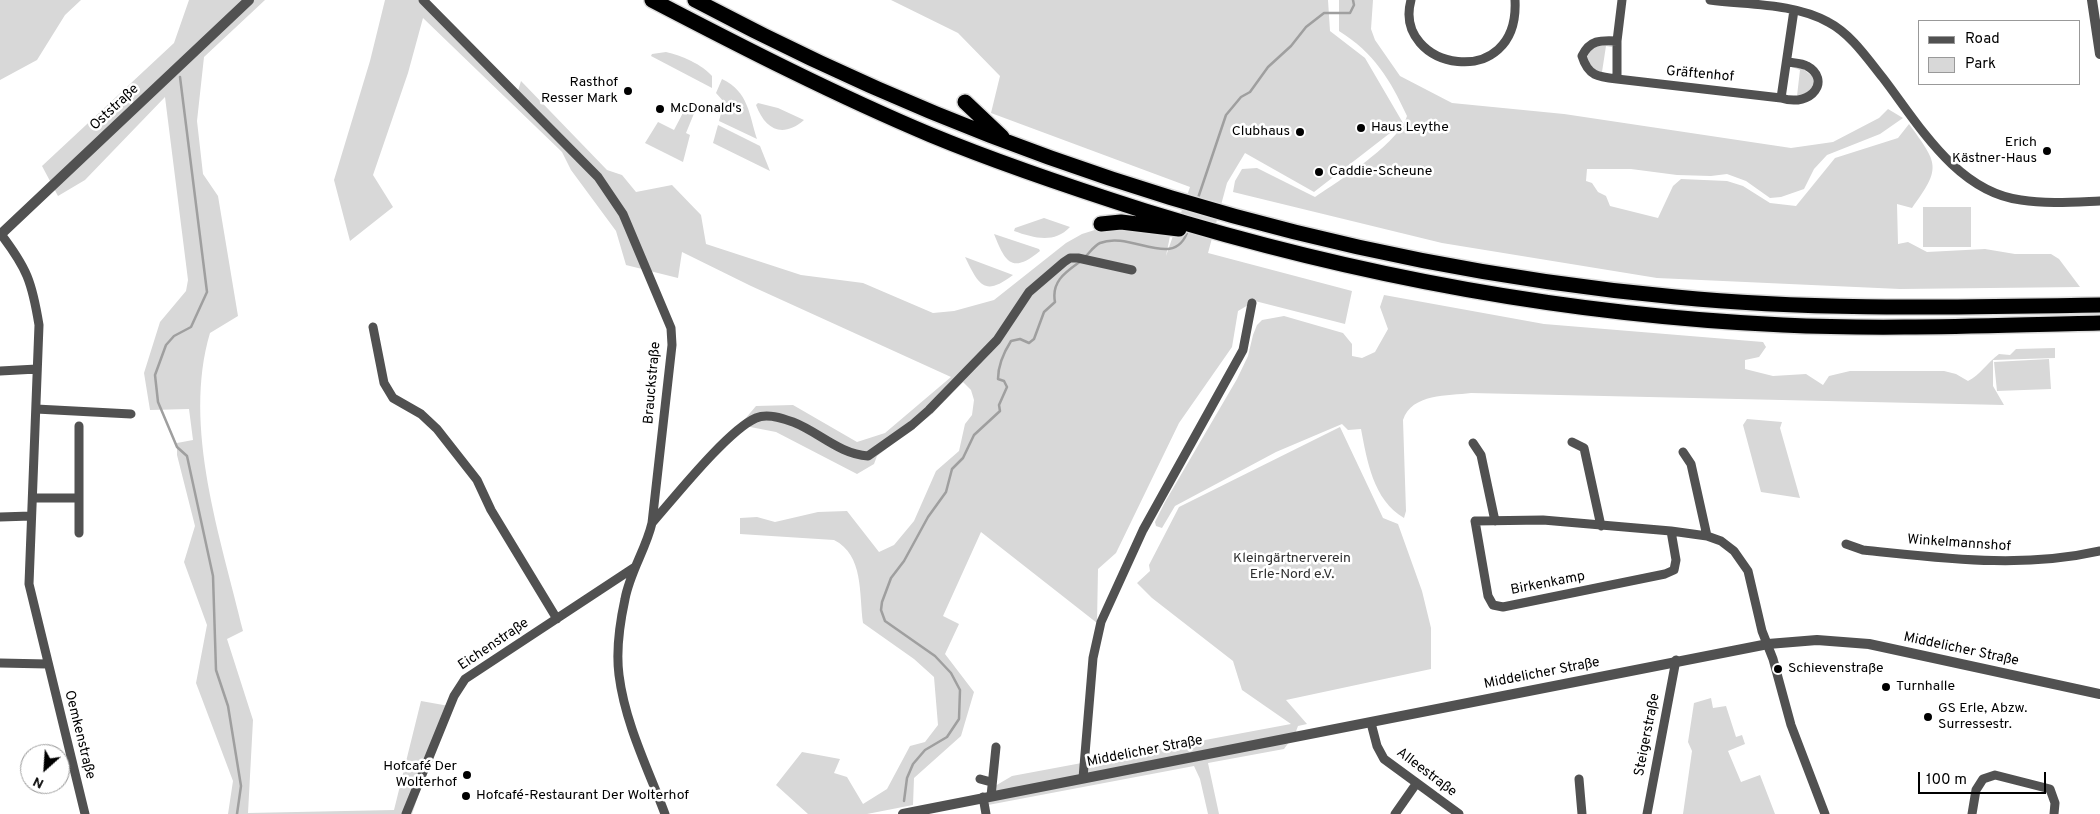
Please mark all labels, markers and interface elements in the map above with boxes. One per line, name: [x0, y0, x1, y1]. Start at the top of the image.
legend: [1918, 20, 2080, 85]
text: Road: [1965, 30, 2000, 49]
text: Park: [1965, 55, 1996, 74]
street label: Gräftenhof: [1665, 64, 1735, 86]
place label: Rasthof Resser Mark: [541, 75, 618, 108]
street label: Oststraße: [87, 81, 143, 135]
marker: Rasthof Resser Mark: [622, 85, 634, 97]
place label: McDonald's: [670, 101, 742, 117]
marker: McDonald's: [654, 103, 666, 115]
place label: Haus Leythe: [1371, 120, 1449, 136]
marker: Haus Leythe: [1355, 122, 1367, 134]
place label: Clubhaus: [1232, 124, 1290, 140]
marker: Clubhaus: [1294, 126, 1306, 138]
place label: Erich Kästner-Haus: [1952, 135, 2037, 168]
marker: Erich Kästner-Haus: [2041, 145, 2053, 157]
place label: Caddie-Scheune: [1329, 164, 1432, 180]
marker: Caddie-Scheune: [1313, 166, 1325, 178]
street label: Brauckstraße: [641, 341, 665, 425]
street label: Winkelmannshof: [1907, 532, 2011, 556]
park label: Kleingärtnerverein Erle-Nord e.V.: [1233, 551, 1351, 584]
street label: Birkenkamp: [1509, 569, 1587, 599]
street label: Eichenstraße: [456, 615, 532, 675]
street label: Middelicher Straße: [1902, 630, 2020, 670]
street label: Middelicher Straße: [1483, 655, 1601, 693]
place label: Schievenstraße: [1788, 661, 1883, 677]
marker: Schievenstraße: [1772, 663, 1784, 675]
place label: Turnhalle: [1896, 679, 1955, 695]
marker: Turnhalle: [1880, 681, 1892, 693]
street label: Oemkenstraße: [60, 689, 98, 781]
street label: Steigerstraße: [1632, 692, 1664, 778]
place label: GS Erle, Abzw. Surressestr.: [1938, 701, 2027, 734]
marker: GS Erle, Abzw. Surressestr.: [1922, 711, 1934, 723]
street label: Middelicher Straße: [1086, 733, 1204, 771]
north arrow: [20, 744, 70, 794]
street label: Alleestraße: [1393, 745, 1459, 801]
place label: Hofcafé Der Wolterhof: [383, 759, 457, 792]
scale bar: [1920, 762, 2048, 794]
marker: Hofcafé Der Wolterhof: [461, 769, 473, 781]
text: 100 m: [1926, 771, 1967, 790]
text: N: [30, 772, 47, 792]
place label: Hofcafé-Restaurant Der Wolterhof: [476, 788, 689, 804]
marker: Hofcafé-Restaurant Der Wolterhof: [460, 790, 472, 802]

